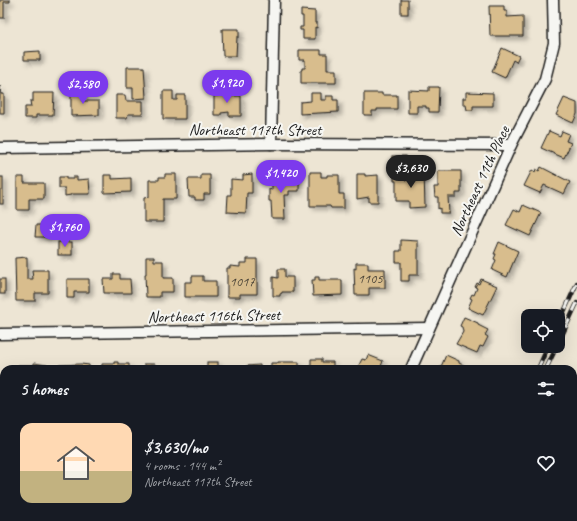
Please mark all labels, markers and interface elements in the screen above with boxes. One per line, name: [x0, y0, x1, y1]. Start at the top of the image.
pin: $1,920: [194, 70, 260, 104]
pin: $2,580: [50, 71, 116, 105]
text: $1,920: [211, 75, 243, 91]
text: $2,580: [67, 76, 99, 92]
street label: Northeast 117th Street: [189, 120, 323, 140]
street label: Northeast 11th Place: [446, 121, 515, 239]
pin: $3,630: [378, 155, 444, 189]
pin: $1,420: [248, 160, 314, 194]
text: $3,630: [395, 160, 427, 176]
text: $1,420: [265, 165, 297, 181]
pin: $1,760: [32, 214, 98, 248]
text: $1,760: [49, 219, 81, 235]
house number: 1105: [357, 270, 383, 287]
house number: 1017: [229, 273, 255, 290]
street label: Northeast 116th Street: [148, 305, 282, 327]
map controls: [521, 309, 565, 353]
button: locate: [521, 309, 565, 353]
icon: filters: [535, 378, 557, 400]
text: 5 homes: [20, 379, 68, 400]
text: $3,630/mo: [144, 437, 208, 458]
icon: home: [52, 439, 100, 487]
icon: heart: [535, 452, 557, 474]
text: 4 rooms · 144 m²: [144, 458, 220, 474]
text: Northeast 117th Street: [144, 474, 252, 490]

